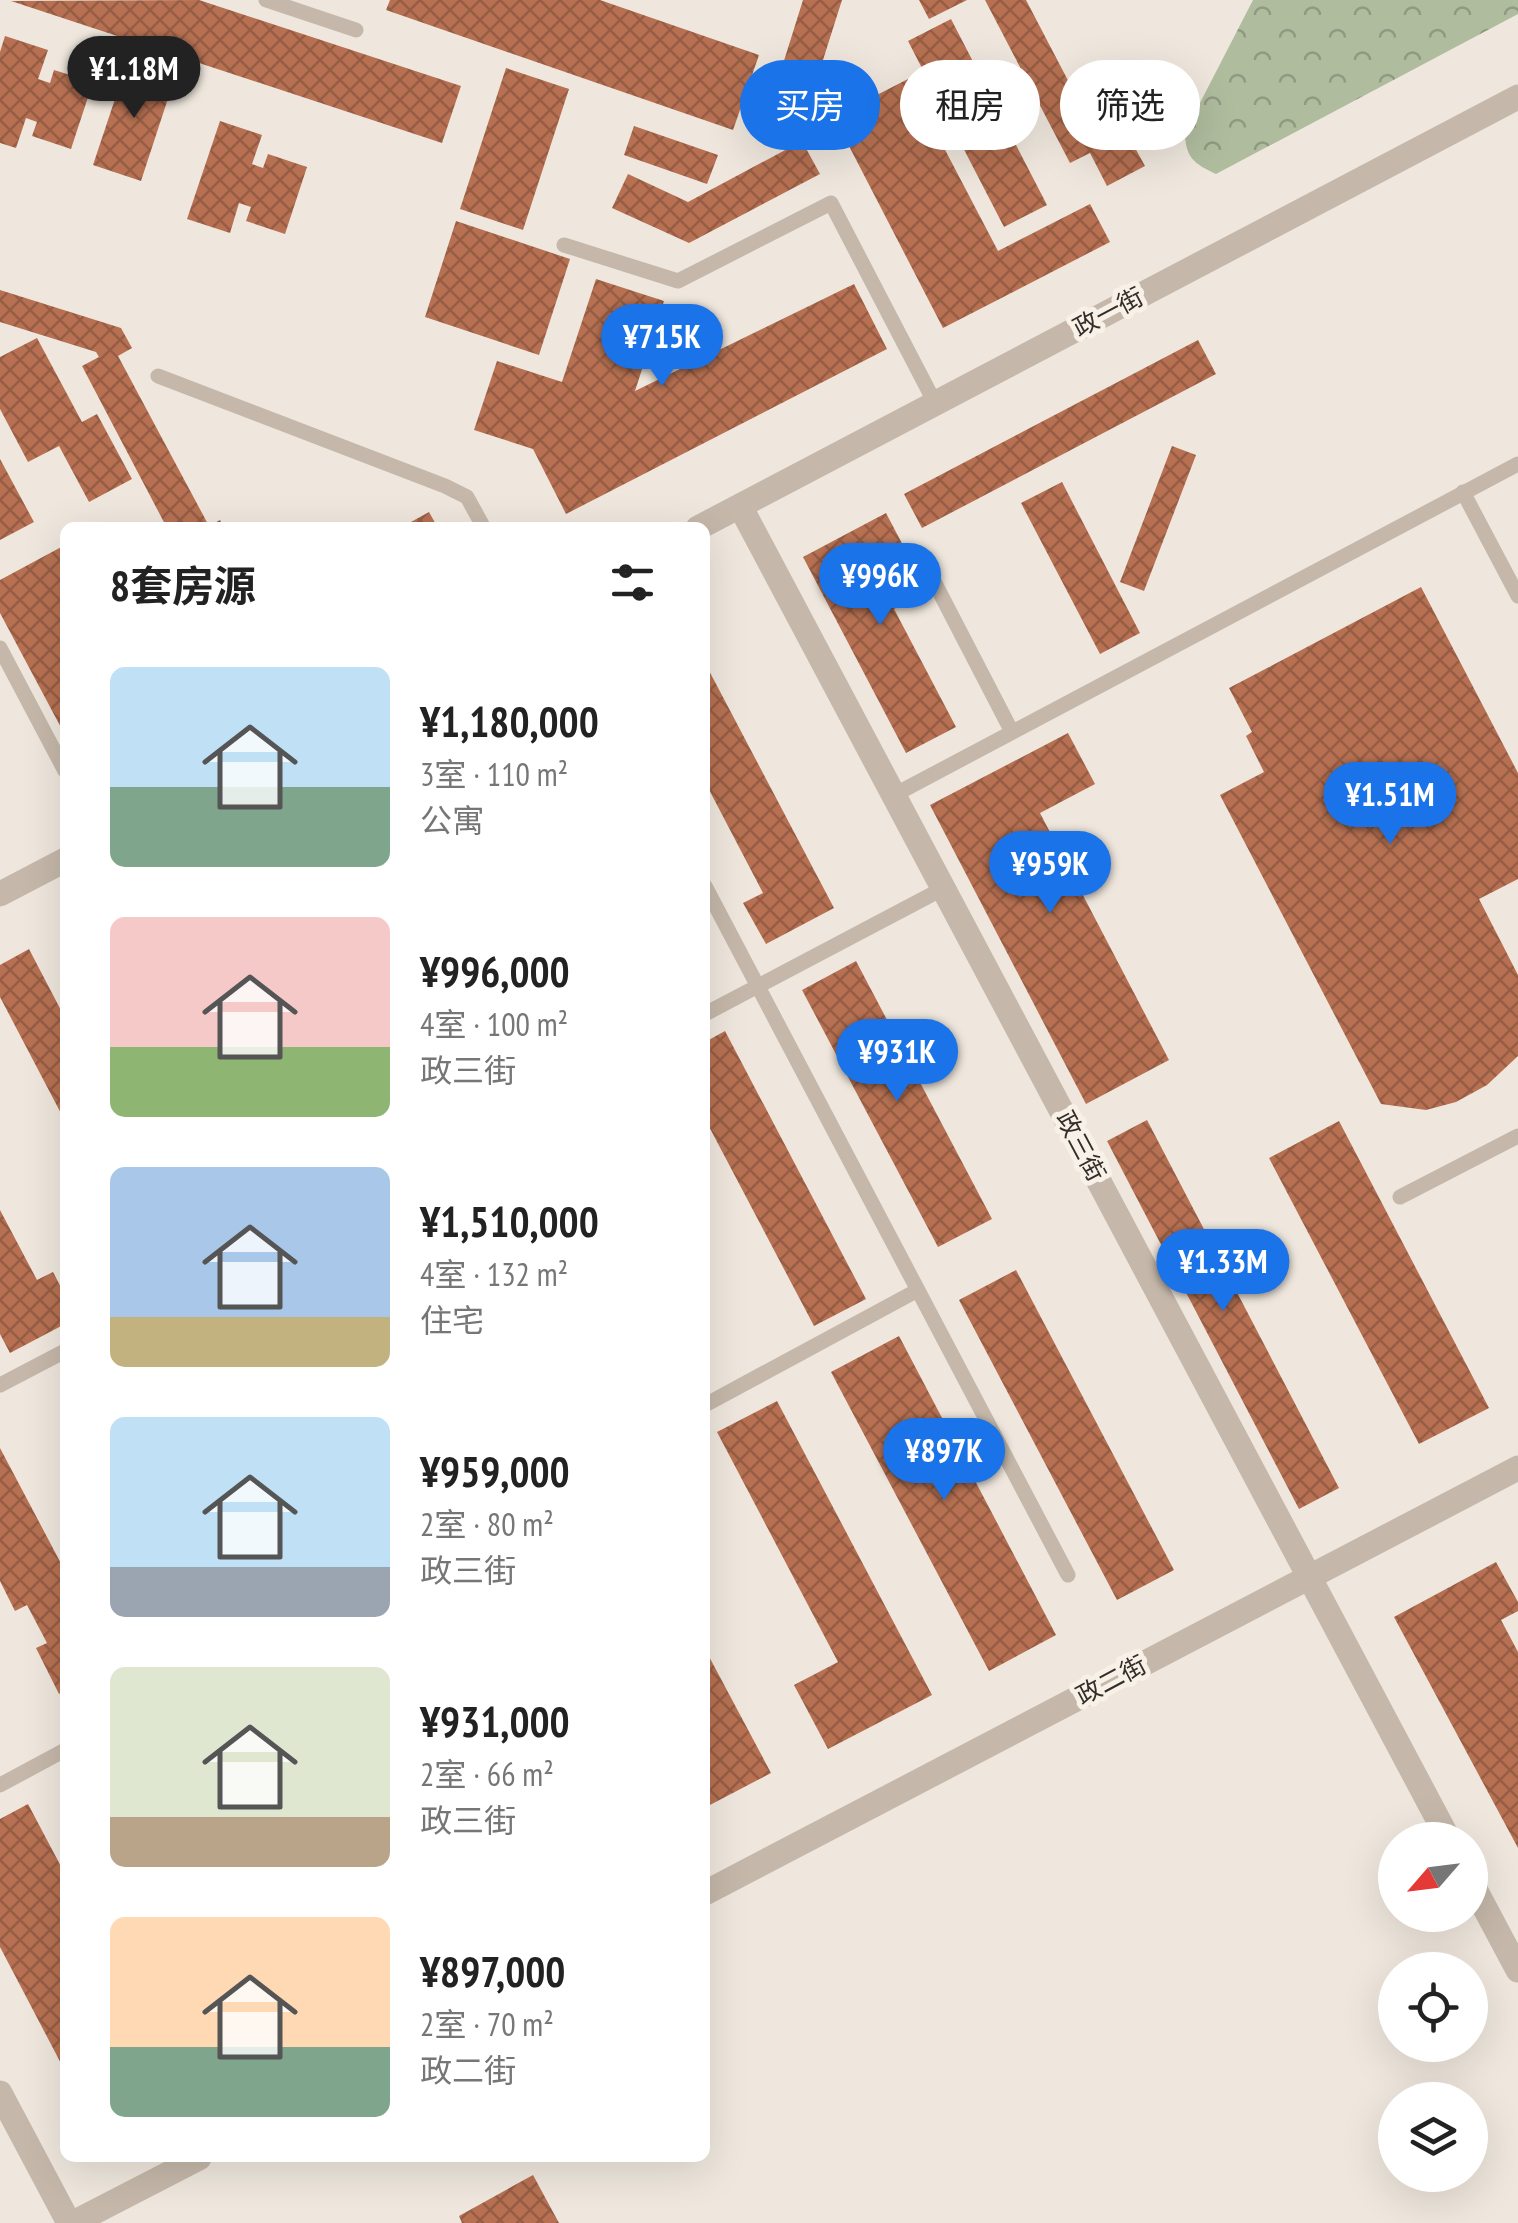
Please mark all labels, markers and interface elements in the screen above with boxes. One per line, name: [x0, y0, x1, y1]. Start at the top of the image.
pin: ¥1.18M: [53, 36, 215, 121]
text: ¥1.18M: [89, 47, 179, 89]
chip: 买房: [740, 60, 880, 150]
chip: 租房: [900, 60, 1040, 150]
chip: 筛选: [1060, 60, 1200, 150]
street label: 政一街: [1067, 280, 1149, 344]
pin: ¥715K: [592, 304, 732, 389]
text: ¥715K: [623, 315, 701, 357]
pin: ¥996K: [810, 543, 950, 628]
text: ¥996K: [841, 554, 919, 596]
icon: filters: [605, 555, 660, 610]
text: 8套房源: [110, 558, 256, 613]
text: ¥1,180,000: [420, 694, 599, 749]
icon: home: [190, 707, 310, 827]
text: 3室 · 110 m²: [420, 753, 568, 795]
pin: ¥1.51M: [1309, 762, 1471, 847]
text: ¥1.51M: [1345, 773, 1435, 815]
text: 公寓: [420, 799, 484, 841]
pin: ¥959K: [980, 831, 1120, 916]
text: ¥959K: [1011, 842, 1089, 884]
text: ¥996,000: [420, 944, 570, 999]
icon: home: [190, 957, 310, 1077]
text: 4室 · 100 m²: [420, 1003, 568, 1045]
pin: ¥931K: [827, 1019, 967, 1104]
text: ¥931K: [858, 1030, 936, 1072]
text: 政三街: [420, 1049, 516, 1091]
street label: 政三街: [1049, 1105, 1113, 1187]
text: ¥1,510,000: [420, 1194, 599, 1249]
icon: home: [190, 1207, 310, 1327]
pin: ¥1.33M: [1142, 1229, 1304, 1314]
text: ¥1.33M: [1178, 1240, 1268, 1282]
text: 4室 · 132 m²: [420, 1253, 568, 1295]
text: 住宅: [420, 1299, 484, 1341]
pin: ¥897K: [874, 1418, 1014, 1503]
text: ¥897K: [905, 1429, 983, 1471]
text: ¥959,000: [420, 1444, 570, 1499]
icon: home: [190, 1457, 310, 1577]
text: 2室 · 80 m²: [420, 1503, 554, 1545]
text: 政三街: [420, 1549, 516, 1591]
street label: 政二街: [1070, 1648, 1152, 1712]
text: ¥931,000: [420, 1694, 570, 1749]
icon: home: [190, 1707, 310, 1827]
text: 2室 · 66 m²: [420, 1753, 554, 1795]
text: 政三街: [420, 1799, 516, 1841]
north arrow: [1378, 1822, 1488, 1932]
map controls: [1378, 1822, 1488, 2192]
text: ¥897,000: [420, 1944, 565, 1999]
button: locate: [1378, 1952, 1488, 2062]
icon: home: [190, 1957, 310, 2077]
text: 2室 · 70 m²: [420, 2003, 554, 2045]
text: 政二街: [420, 2049, 516, 2091]
button: layers: [1378, 2082, 1488, 2192]

